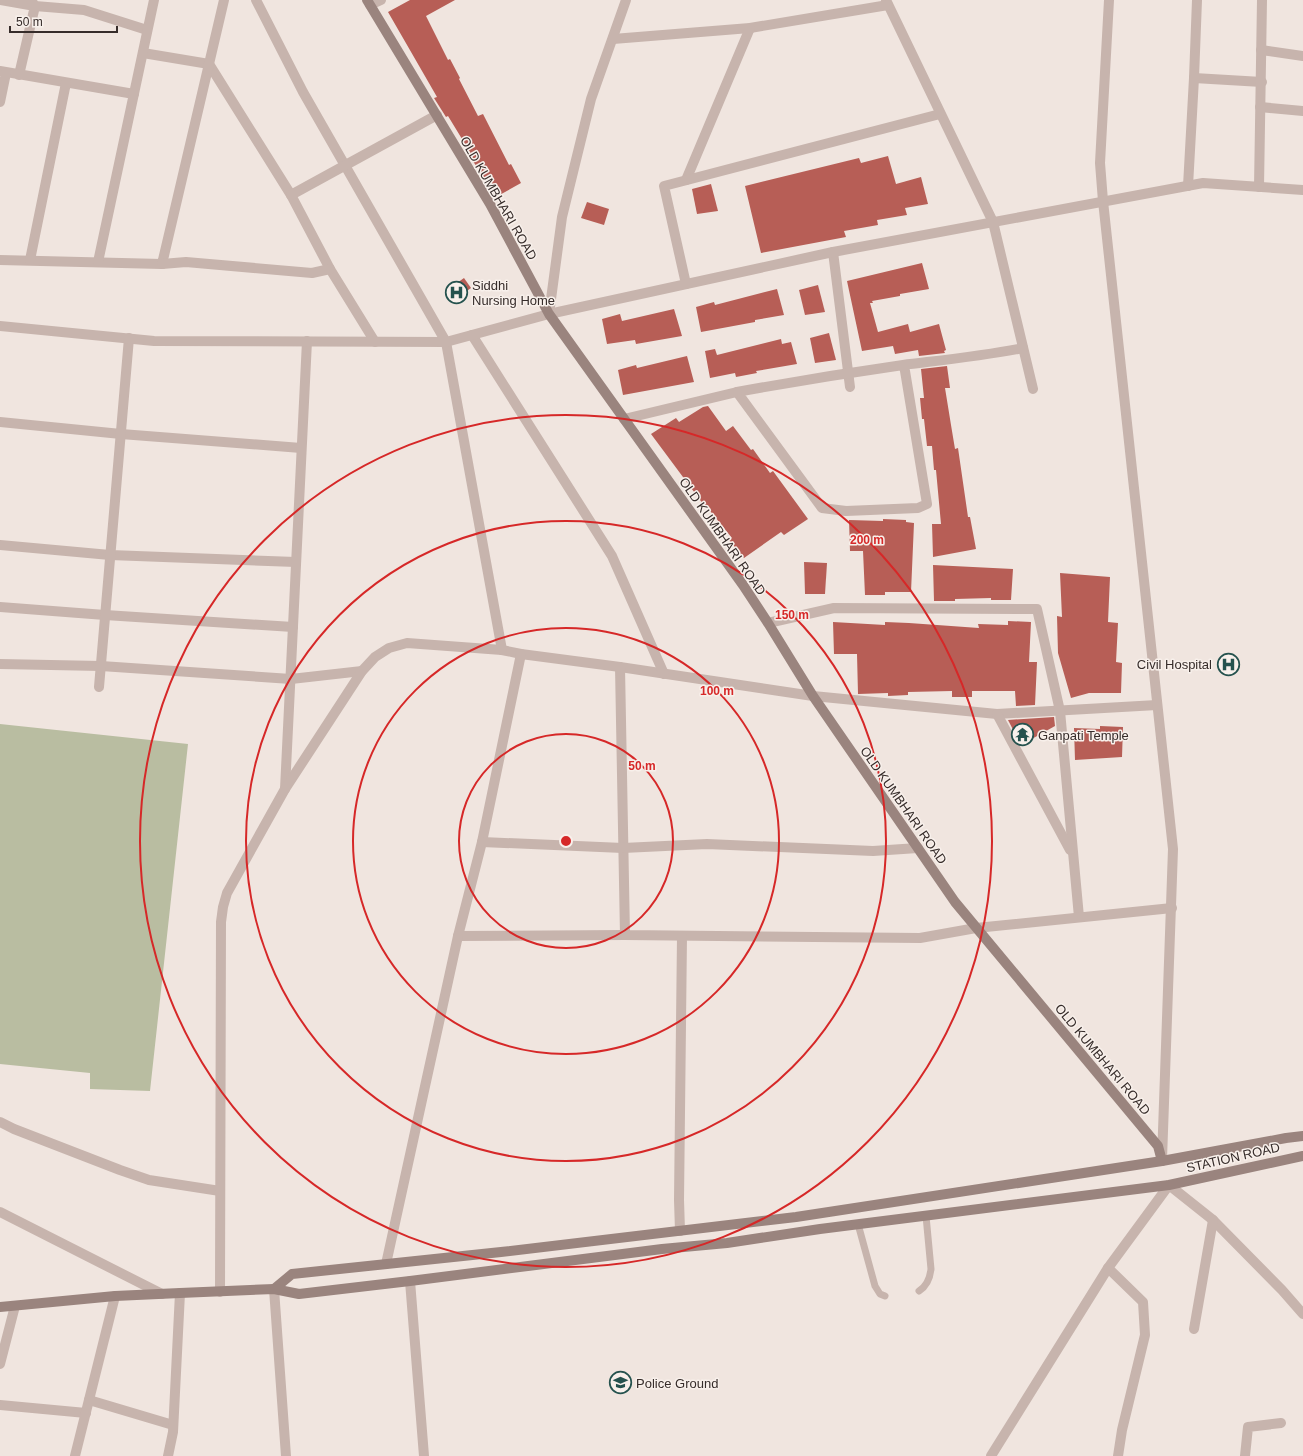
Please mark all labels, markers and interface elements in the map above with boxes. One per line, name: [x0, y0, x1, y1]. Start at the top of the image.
scale bar: [10, 8, 117, 34]
text: 50 m: [16, 15, 43, 29]
street label: OLD KUMBHARI ROAD: [457, 134, 540, 263]
place label: Siddhi Nursing Home: [472, 278, 555, 308]
hospital icon: Siddhi Nursing Home: [444, 279, 470, 305]
street label: OLD KUMBHARI ROAD: [676, 475, 769, 598]
text: 200 m: [850, 533, 884, 547]
text: 150 m: [775, 608, 809, 622]
hospital icon: Civil Hospital: [1215, 651, 1241, 677]
place label: Civil Hospital: [1137, 657, 1212, 672]
text: 100 m: [700, 684, 734, 698]
temple icon: Ganpati Temple: [1010, 722, 1036, 748]
place label: Ganpati Temple: [1038, 728, 1129, 743]
street label: OLD KUMBHARI ROAD: [857, 744, 950, 867]
text: 50 m: [628, 759, 656, 773]
centre of rings: [559, 834, 573, 848]
street label: OLD KUMBHARI ROAD: [1052, 1001, 1153, 1118]
street label: STATION ROAD: [1185, 1139, 1281, 1176]
school or university icon: Police Ground: [608, 1370, 634, 1396]
place label: Police Ground: [636, 1376, 718, 1391]

